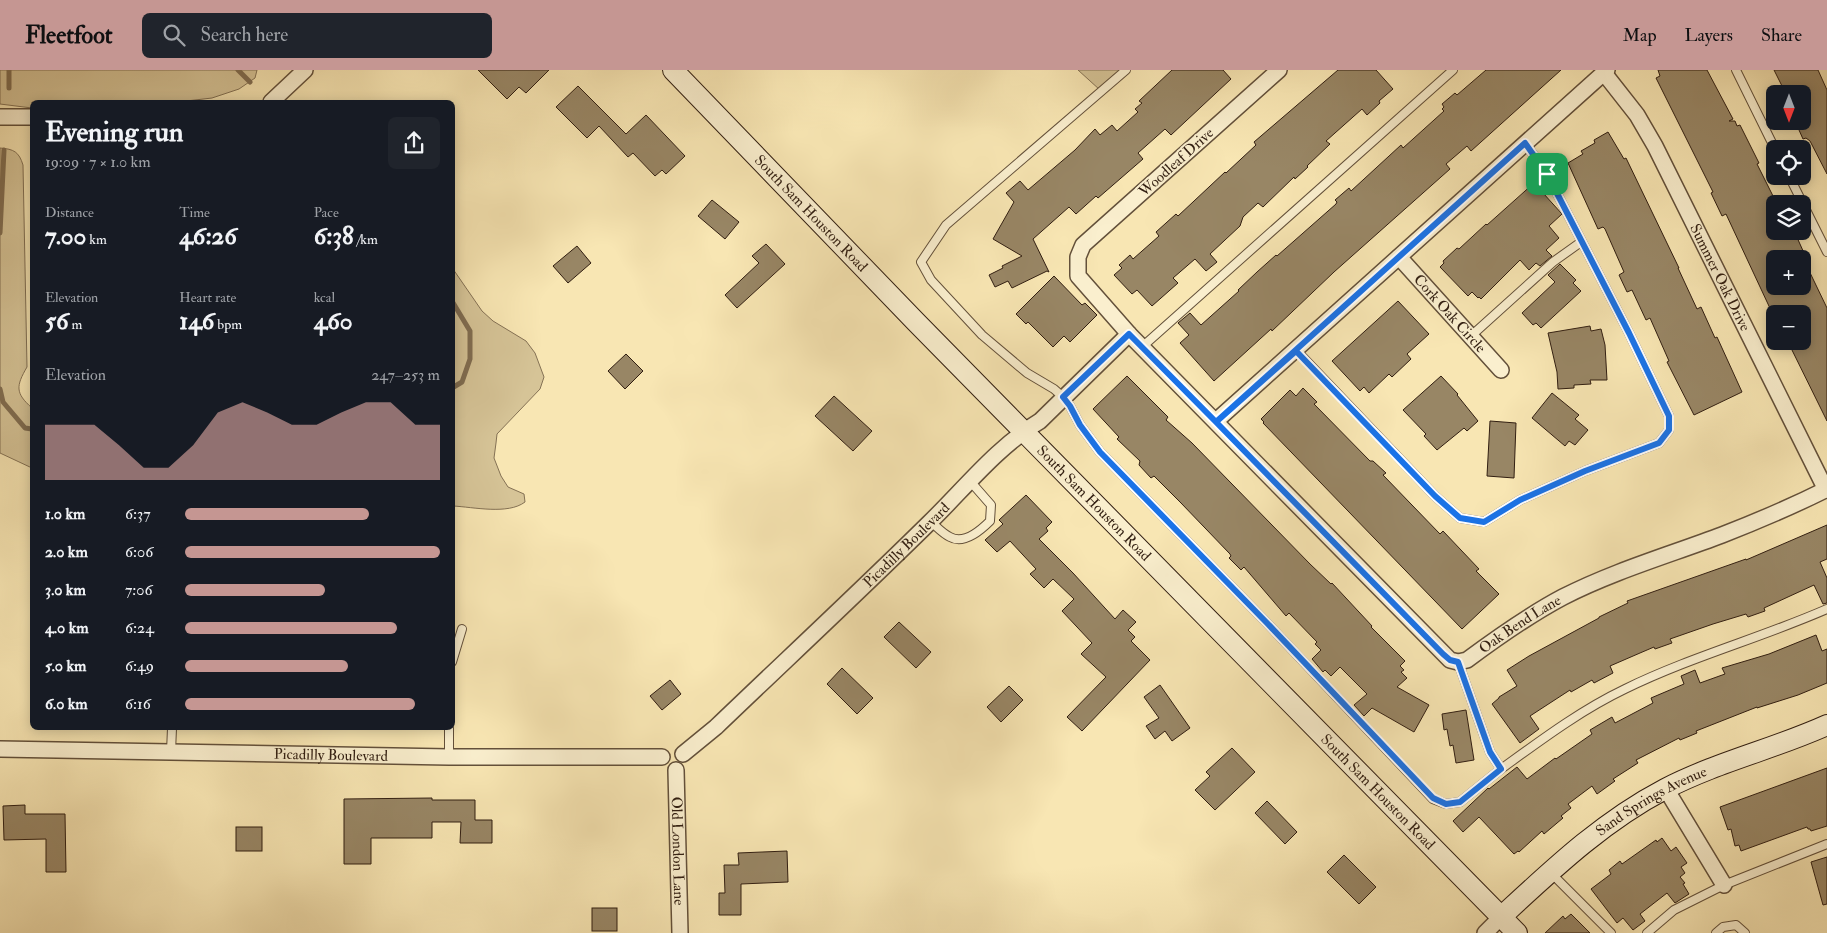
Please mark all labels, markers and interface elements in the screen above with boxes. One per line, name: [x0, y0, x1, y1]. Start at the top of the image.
search box: [142, 13, 492, 58]
text: Fleetfoot: [25, 20, 112, 51]
icon: search: [160, 21, 188, 49]
text: Search here: [200, 23, 288, 47]
text: Map: [1623, 24, 1657, 47]
text: Layers: [1685, 24, 1733, 47]
text: Share: [1761, 24, 1802, 47]
north arrow: [1766, 85, 1811, 130]
map controls: [1766, 85, 1811, 350]
text: Evening run: [45, 115, 183, 150]
button: share: [388, 117, 440, 169]
street label: Woodleaf Drive: [1134, 124, 1218, 202]
button: locate: [1766, 140, 1811, 185]
street label: South Sam Houston Road: [750, 151, 872, 276]
text: 19:09 · 7 × 1.0 km: [45, 152, 151, 172]
pin: [1526, 153, 1568, 195]
icon: arrive: [1533, 160, 1561, 188]
button: layers: [1766, 195, 1811, 240]
text: Distance: [45, 204, 94, 221]
text: Time: [179, 204, 210, 221]
text: Pace: [314, 204, 339, 221]
text: 7.00: [45, 221, 86, 252]
text: 46:26: [179, 221, 237, 252]
text: 6:38: [314, 221, 354, 252]
street label: Summer Oak Drive: [1685, 221, 1755, 334]
text: km: [86, 231, 107, 248]
text: /km: [354, 231, 378, 248]
button: +: [1766, 250, 1811, 295]
street label: Cork Oak Circle: [1409, 270, 1490, 357]
text: Elevation: [45, 289, 98, 306]
text: Heart rate: [179, 289, 236, 306]
text: kcal: [314, 289, 335, 306]
button: −: [1766, 305, 1811, 350]
text: 56: [45, 306, 69, 337]
text: 146: [179, 306, 214, 337]
text: 460: [314, 306, 353, 337]
text: m: [69, 316, 82, 333]
text: bpm: [214, 316, 242, 333]
text: Elevation: [45, 365, 106, 385]
text: 247–253 m: [371, 365, 440, 385]
street label: South Sam Houston Road: [1033, 441, 1155, 566]
street label: Picadilly Boulevard: [859, 498, 955, 592]
text: 1.0 km: [45, 504, 85, 524]
text: 6:37: [125, 504, 151, 524]
text: 2.0 km: [45, 542, 88, 562]
text: 6:06: [125, 542, 153, 562]
text: 3.0 km: [45, 580, 86, 600]
text: 7:06: [125, 580, 153, 600]
street label: Oak Bend Lane: [1475, 591, 1564, 658]
text: 4.0 km: [45, 618, 89, 638]
text: 6:24: [125, 618, 154, 638]
text: 5.0 km: [45, 656, 86, 676]
text: 6:49: [125, 656, 154, 676]
text: 6.0 km: [45, 694, 88, 714]
text: 6:16: [125, 694, 151, 714]
street label: South Sam Houston Road: [1317, 730, 1439, 855]
street label: Picadilly Boulevard: [274, 745, 389, 766]
street label: Sand Springs Avenue: [1592, 762, 1710, 840]
street label: Old London Lane: [667, 796, 688, 906]

